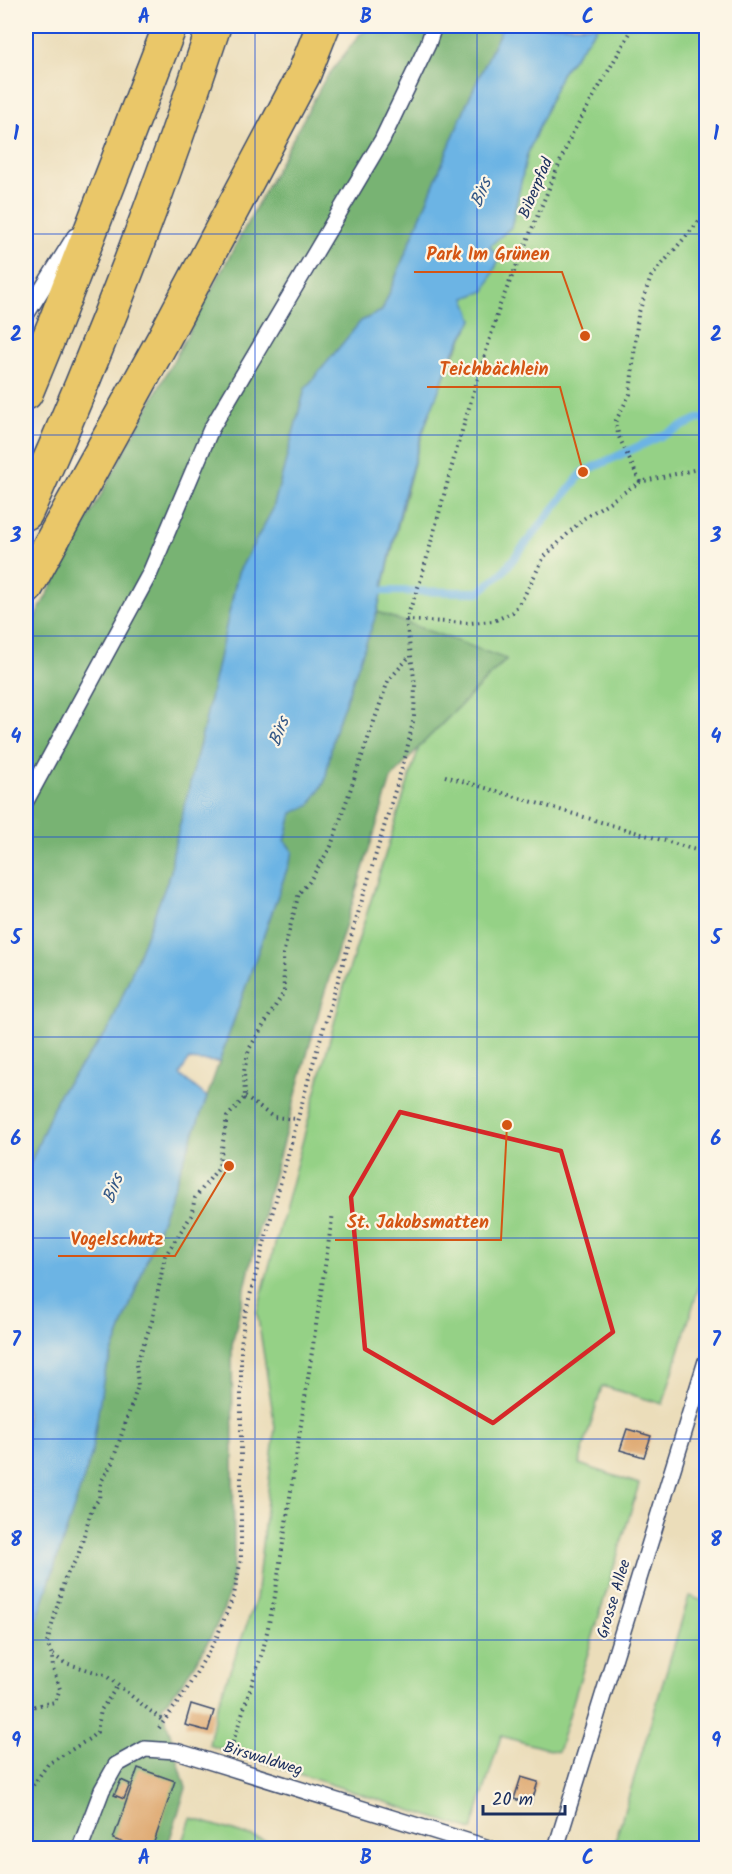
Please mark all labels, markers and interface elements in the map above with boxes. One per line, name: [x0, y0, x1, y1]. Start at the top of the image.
text: A: [138, 2, 150, 34]
text: B: [360, 2, 372, 34]
text: C: [582, 2, 594, 34]
text: 1: [13, 119, 19, 151]
text: 1: [713, 119, 719, 151]
street label: Biberpfad: [512, 153, 560, 222]
water label: Birs: [463, 172, 502, 212]
callout: Park Im Grünen: [414, 236, 562, 272]
text: Park Im Grünen: [426, 241, 550, 270]
text: 2: [10, 320, 22, 352]
text: 2: [710, 320, 722, 352]
callout: Teichbächlein: [427, 351, 560, 387]
text: Teichbächlein: [440, 356, 548, 385]
text: 3: [10, 521, 22, 553]
text: 3: [710, 521, 722, 553]
water label: Birs: [261, 711, 299, 751]
text: 4: [11, 722, 22, 754]
text: 4: [711, 722, 722, 754]
text: 5: [10, 923, 23, 955]
text: 5: [710, 923, 723, 955]
text: 6: [11, 1124, 22, 1156]
text: 6: [711, 1124, 722, 1156]
water label: Birs: [95, 1168, 133, 1208]
callout: St. Jakobsmatten: [335, 1204, 501, 1240]
text: St. Jakobsmatten: [347, 1209, 489, 1238]
callout: Vogelschutz: [58, 1220, 175, 1256]
text: Vogelschutz: [71, 1226, 164, 1255]
text: 7: [11, 1325, 21, 1357]
text: 7: [711, 1325, 721, 1357]
text: 8: [10, 1525, 22, 1557]
text: 8: [710, 1525, 722, 1557]
street label: Grosse Allee: [590, 1556, 638, 1642]
text: 9: [11, 1726, 21, 1758]
text: 9: [711, 1726, 721, 1758]
street label: Birswaldweg: [220, 1735, 306, 1783]
scale bar: [483, 1778, 566, 1816]
text: 20 m: [492, 1786, 533, 1815]
text: A: [138, 1843, 150, 1874]
text: B: [360, 1843, 372, 1874]
text: C: [582, 1843, 594, 1874]

